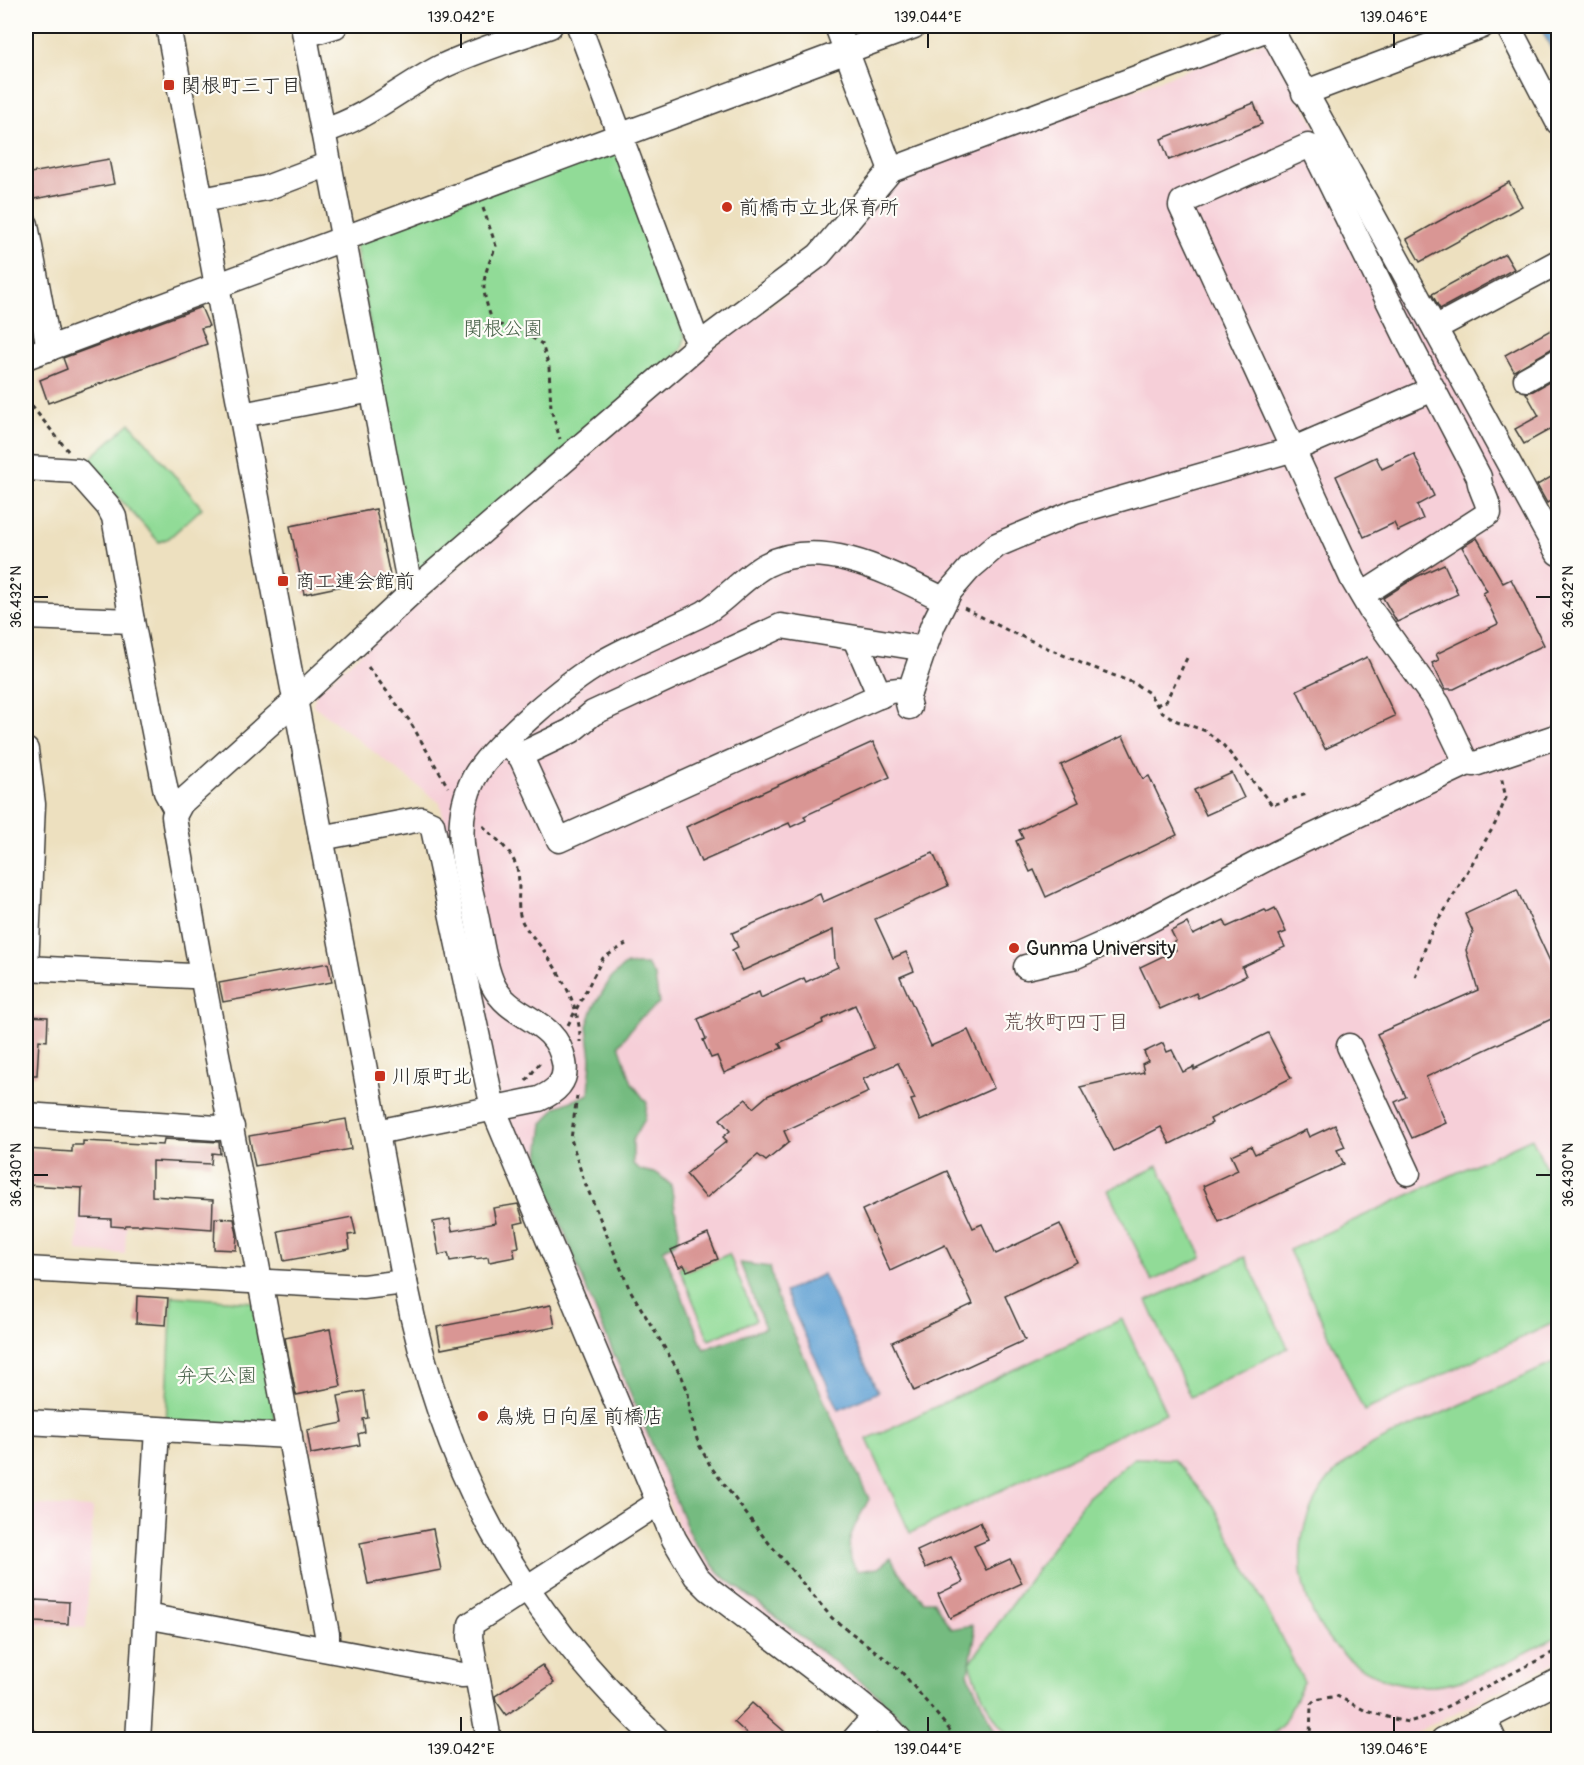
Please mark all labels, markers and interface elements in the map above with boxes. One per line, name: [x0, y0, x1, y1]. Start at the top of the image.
text: 139.042°E: [428, 8, 495, 27]
text: 139.044°E: [894, 8, 962, 27]
text: 139.046°E: [1360, 8, 1428, 27]
place label: 関根町三丁目: [181, 73, 301, 98]
marker: 関根町三丁目: [162, 78, 176, 92]
place label: 前橋市立北保育所: [739, 195, 899, 220]
marker: 前橋市立北保育所: [720, 200, 734, 214]
park label: 関根公園: [463, 316, 543, 341]
text: 36.432°N: [7, 566, 26, 628]
text: 36.432°N: [1559, 566, 1578, 628]
place label: 商工連会館前: [295, 569, 415, 594]
marker: 商工連会館前: [276, 574, 290, 588]
place label: Gunma University: [1026, 936, 1176, 961]
marker: Gunma University: [1007, 941, 1021, 955]
district label: 荒牧町四丁目: [1003, 1009, 1129, 1036]
place label: 川原町北: [392, 1064, 472, 1089]
marker: 川原町北: [373, 1069, 387, 1083]
text: 36.430°N: [7, 1143, 26, 1207]
text: 36.430°N: [1559, 1143, 1578, 1207]
park label: 弁天公園: [177, 1363, 257, 1388]
place label: 鳥焼 日向屋 前橋店: [495, 1404, 664, 1429]
marker: 鳥焼 日向屋 前橋店: [476, 1409, 490, 1423]
text: 139.042°E: [428, 1740, 495, 1759]
text: 139.044°E: [894, 1740, 962, 1759]
text: 139.046°E: [1360, 1740, 1428, 1759]

